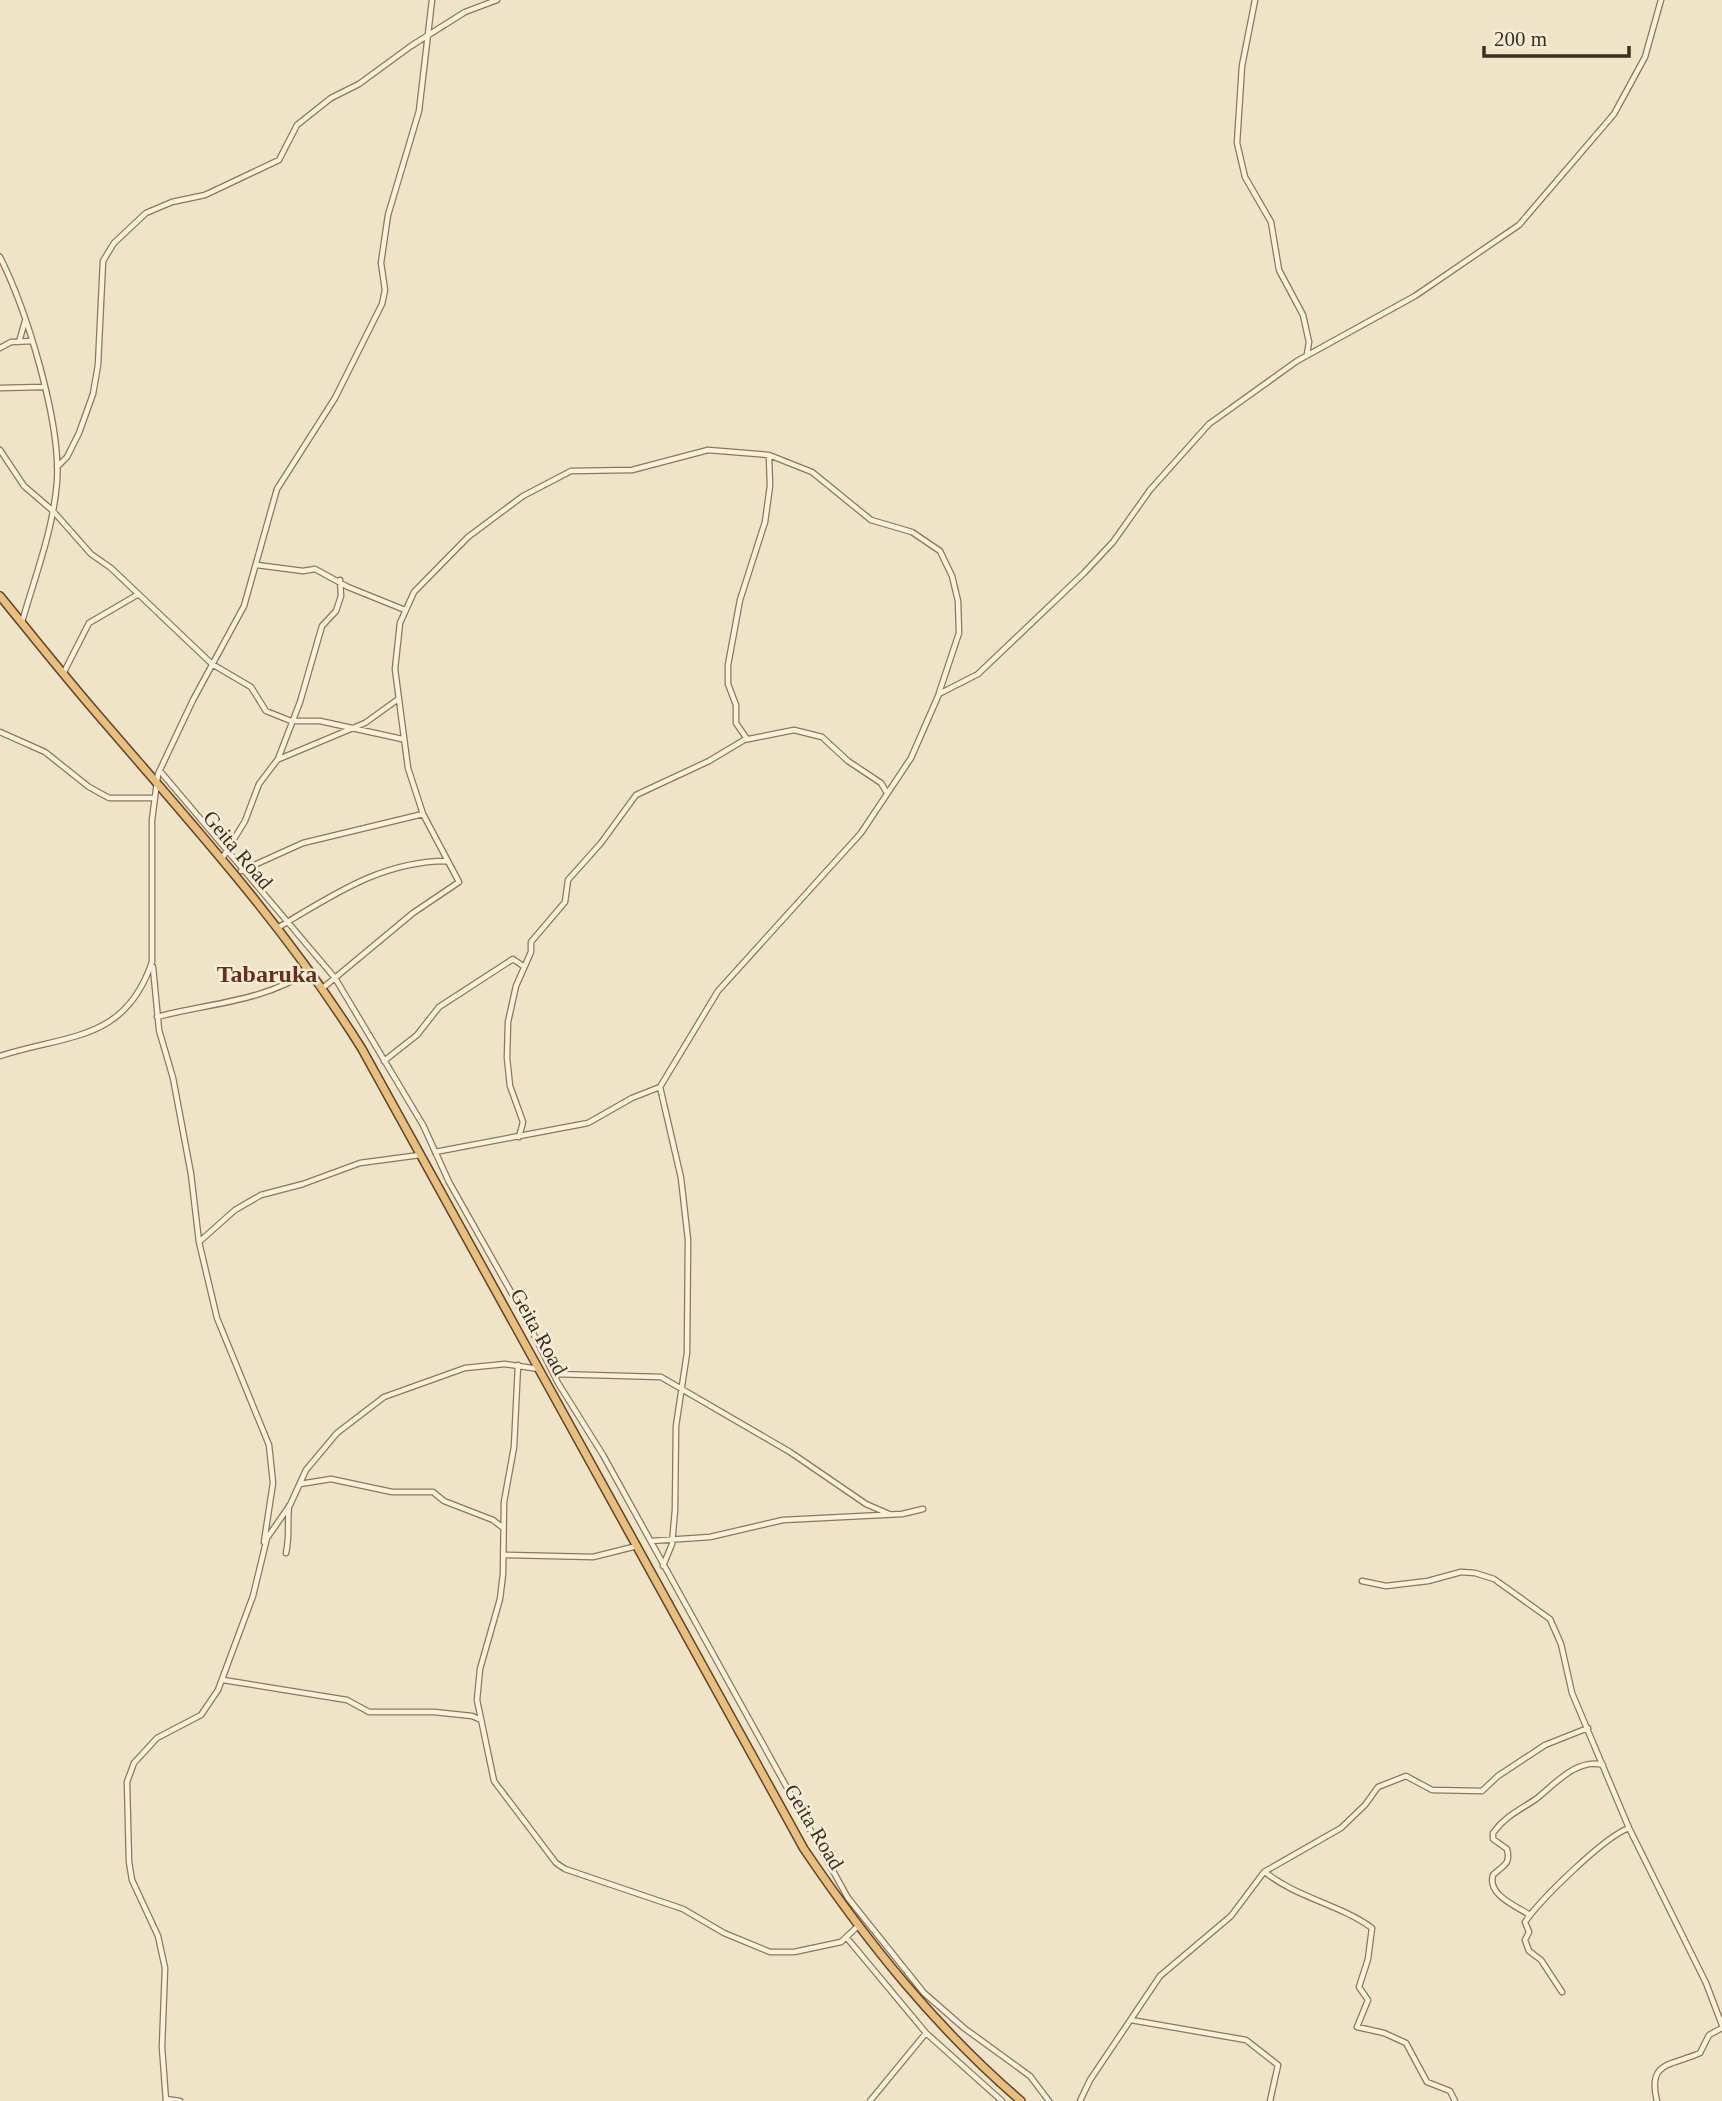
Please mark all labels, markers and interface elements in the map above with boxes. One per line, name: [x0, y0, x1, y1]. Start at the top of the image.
scale bar: [1484, 14, 1629, 58]
text: 200 m: [1494, 27, 1547, 51]
street label: Geita Road: [198, 806, 278, 895]
district label: Tabaruka: [217, 961, 317, 987]
street label: Geita Road: [505, 1285, 573, 1380]
street label: Geita Road: [779, 1780, 849, 1874]

